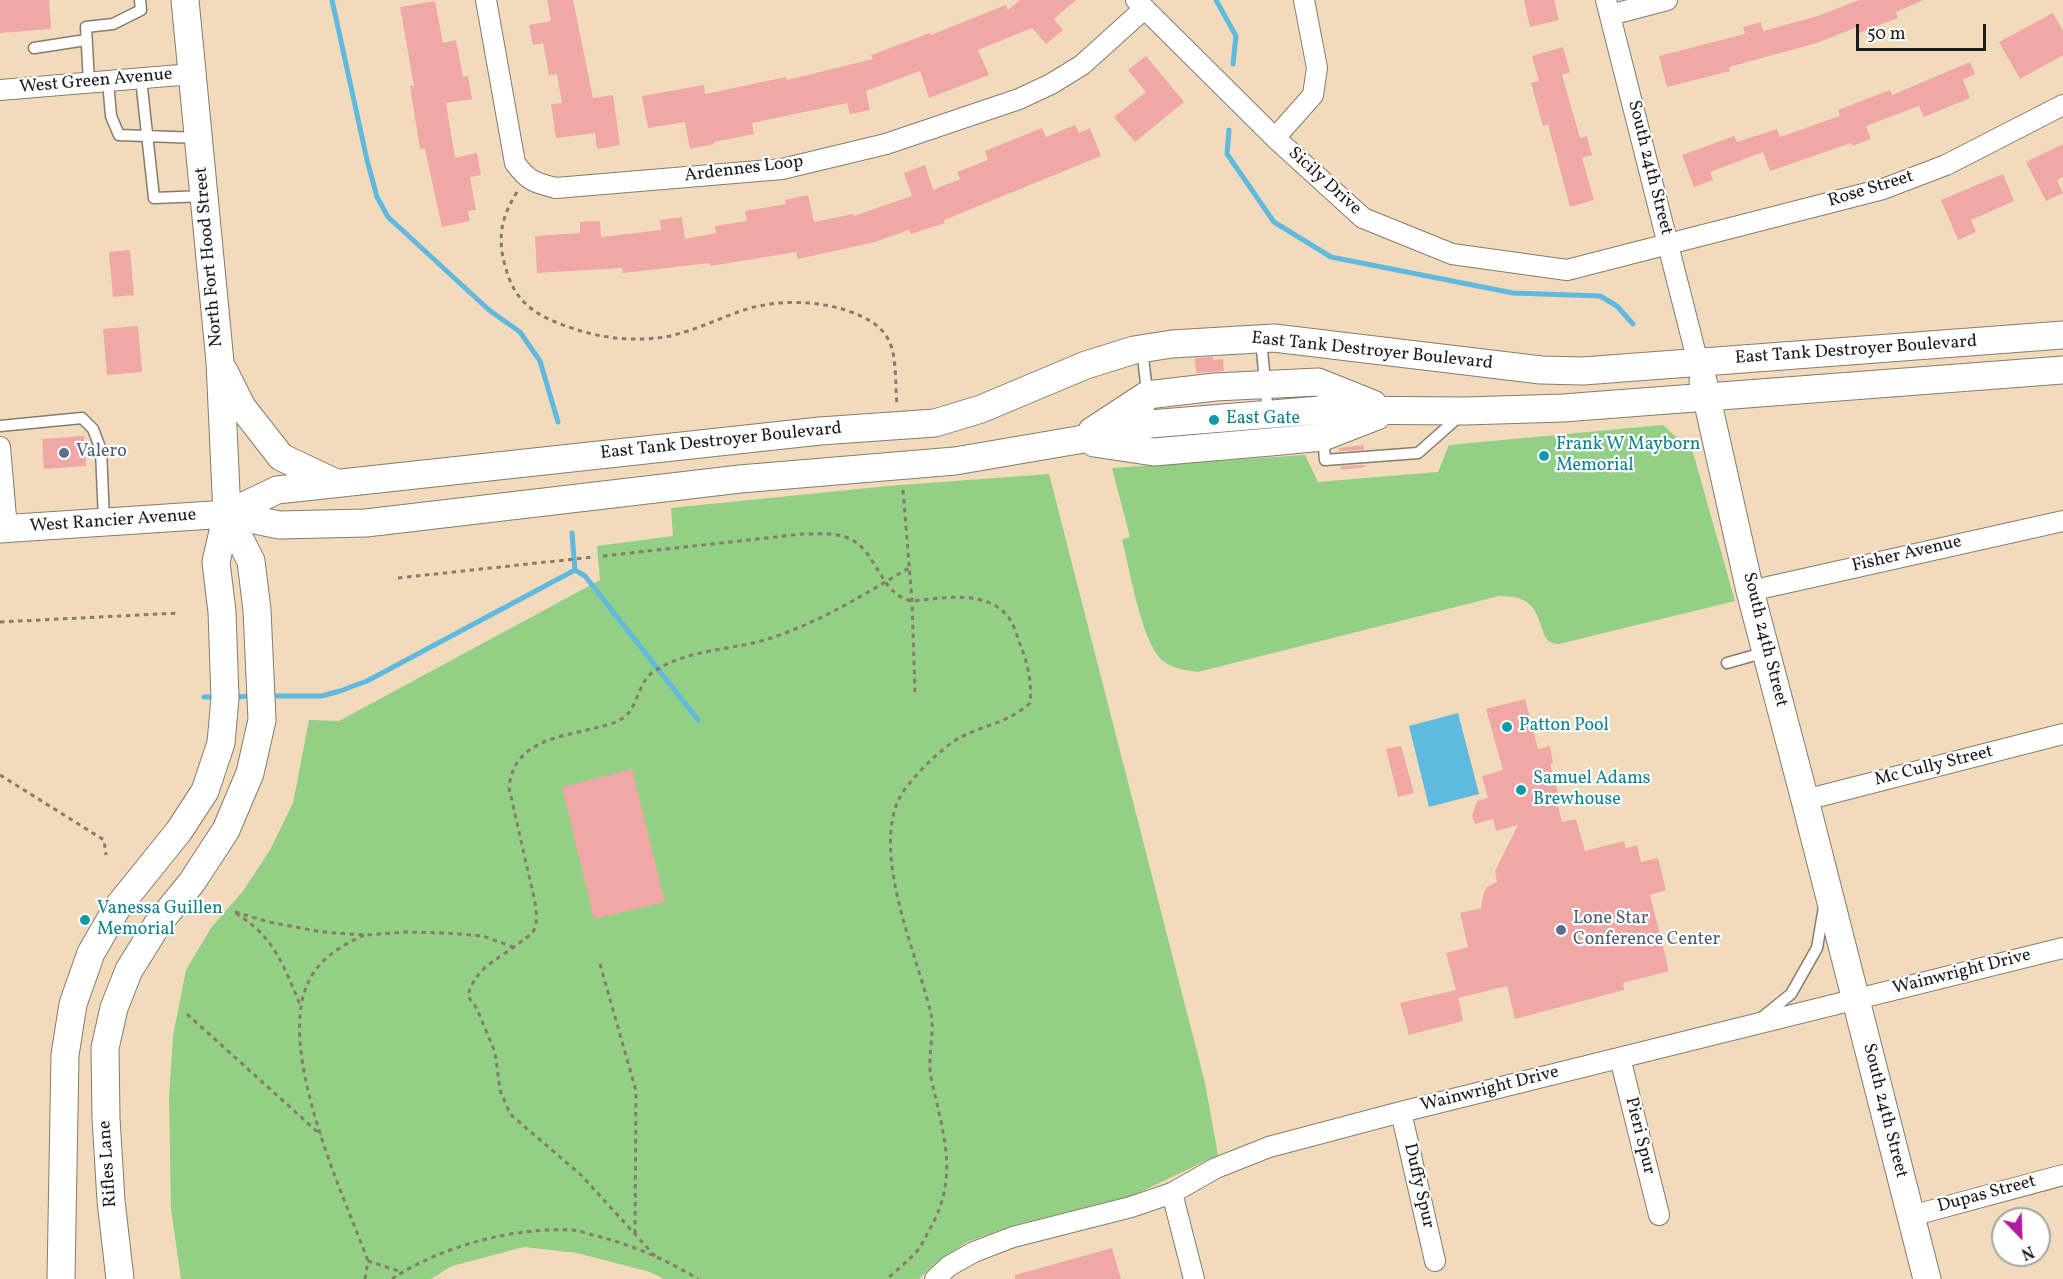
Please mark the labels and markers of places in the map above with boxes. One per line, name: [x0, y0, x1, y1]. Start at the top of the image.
place label: East Gate: [1226, 409, 1300, 431]
marker: East Gate: [1207, 413, 1221, 427]
place label: Frank W Mayborn Memorial: [1556, 435, 1701, 478]
place label: Valero: [76, 442, 127, 464]
marker: Valero: [57, 446, 71, 460]
marker: Frank W Mayborn Memorial: [1537, 449, 1551, 463]
place label: Patton Pool: [1519, 716, 1609, 738]
marker: Patton Pool: [1500, 720, 1514, 734]
place label: Samuel Adams Brewhouse: [1533, 769, 1651, 812]
marker: Samuel Adams Brewhouse: [1514, 783, 1528, 797]
place label: Vanessa Guillen Memorial: [97, 899, 223, 942]
place label: Lone Star Conference Center: [1573, 909, 1720, 952]
marker: Vanessa Guillen Memorial: [78, 913, 92, 927]
marker: Lone Star Conference Center: [1554, 923, 1568, 937]

